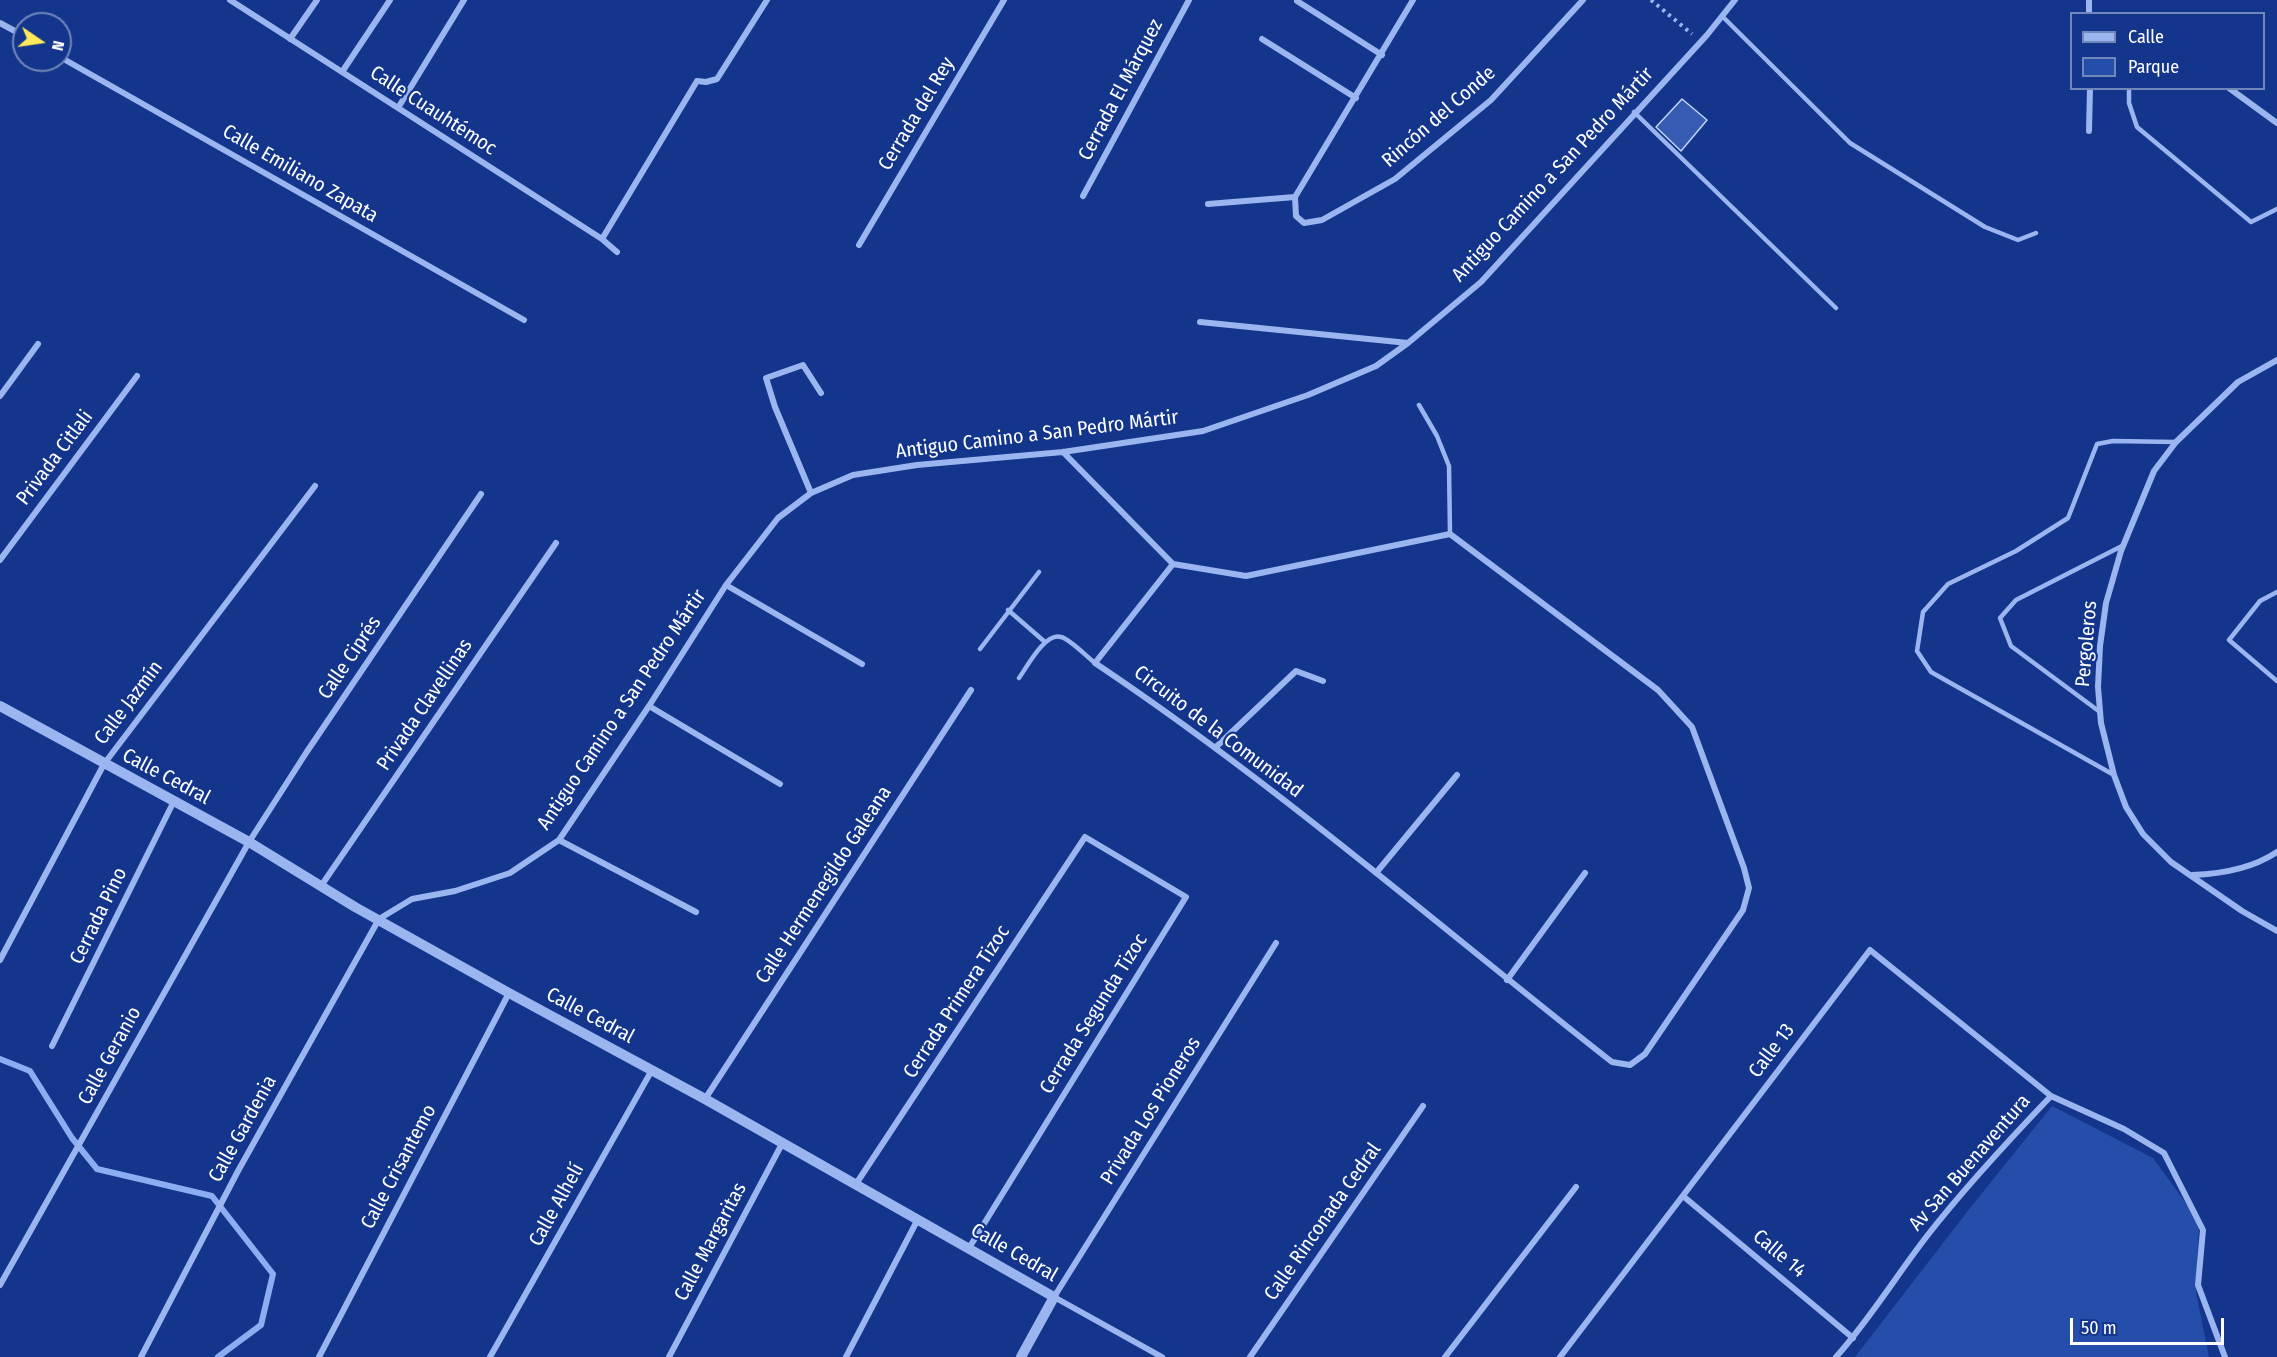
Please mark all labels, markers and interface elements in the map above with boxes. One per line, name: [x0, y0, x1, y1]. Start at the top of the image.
north arrow: [12, 12, 72, 72]
legend: [2070, 12, 2265, 90]
street label: Cerrada El Márquez: [1074, 15, 1168, 165]
text: Calle: [2128, 26, 2164, 48]
text: N: [48, 39, 68, 53]
street label: Cerrada del Rey: [874, 53, 960, 175]
text: Parque: [2128, 56, 2179, 78]
street label: Calle Cuauhtémoc: [365, 61, 501, 161]
street label: Rincón del Conde: [1377, 61, 1501, 173]
street label: Antiguo Camino a San Pedro Mártir: [1447, 63, 1659, 287]
street label: Calle Emiliano Zapata: [218, 120, 382, 228]
street label: Privada Citlali: [12, 406, 98, 510]
street label: Antiguo Camino a San Pedro Mártir: [894, 406, 1180, 464]
street label: Antiguo Camino a San Pedro Mártir: [532, 585, 712, 835]
street label: Pergoleros: [2071, 600, 2103, 688]
street label: Calle Ciprés: [313, 612, 387, 704]
street label: Privada Clavellinas: [372, 635, 478, 775]
street label: Calle Jazmín: [90, 656, 168, 750]
street label: Circuito de la Comunidad: [1129, 661, 1307, 803]
street label: Calle Cedral: [118, 744, 214, 810]
street label: Calle Hermenegildo Galeana: [751, 782, 897, 988]
street label: Cerrada Pino: [65, 864, 133, 968]
street label: Cerrada Primera Tizoc: [899, 921, 1015, 1083]
street label: Cerrada Segunda Tizoc: [1035, 929, 1153, 1099]
street label: Calle Cedral: [542, 983, 638, 1049]
street label: Calle Geranio: [73, 1003, 147, 1109]
street label: Calle 13: [1744, 1019, 1800, 1083]
street label: Privada Los Pioneros: [1096, 1033, 1206, 1189]
street label: Calle Gardenia: [204, 1071, 282, 1187]
street label: Av San Buenaventura: [1904, 1090, 2036, 1236]
street label: Calle Crisantemo: [356, 1101, 442, 1233]
street label: Calle Rinconada Cedral: [1260, 1139, 1386, 1305]
street label: Calle Alhelí: [524, 1159, 590, 1251]
street label: Calle Margaritas: [670, 1179, 752, 1305]
street label: Calle Cedral: [966, 1219, 1062, 1287]
street label: Calle 14: [1748, 1225, 1810, 1283]
scale bar: [2073, 1306, 2228, 1344]
text: 50 m: [2081, 1317, 2117, 1339]

